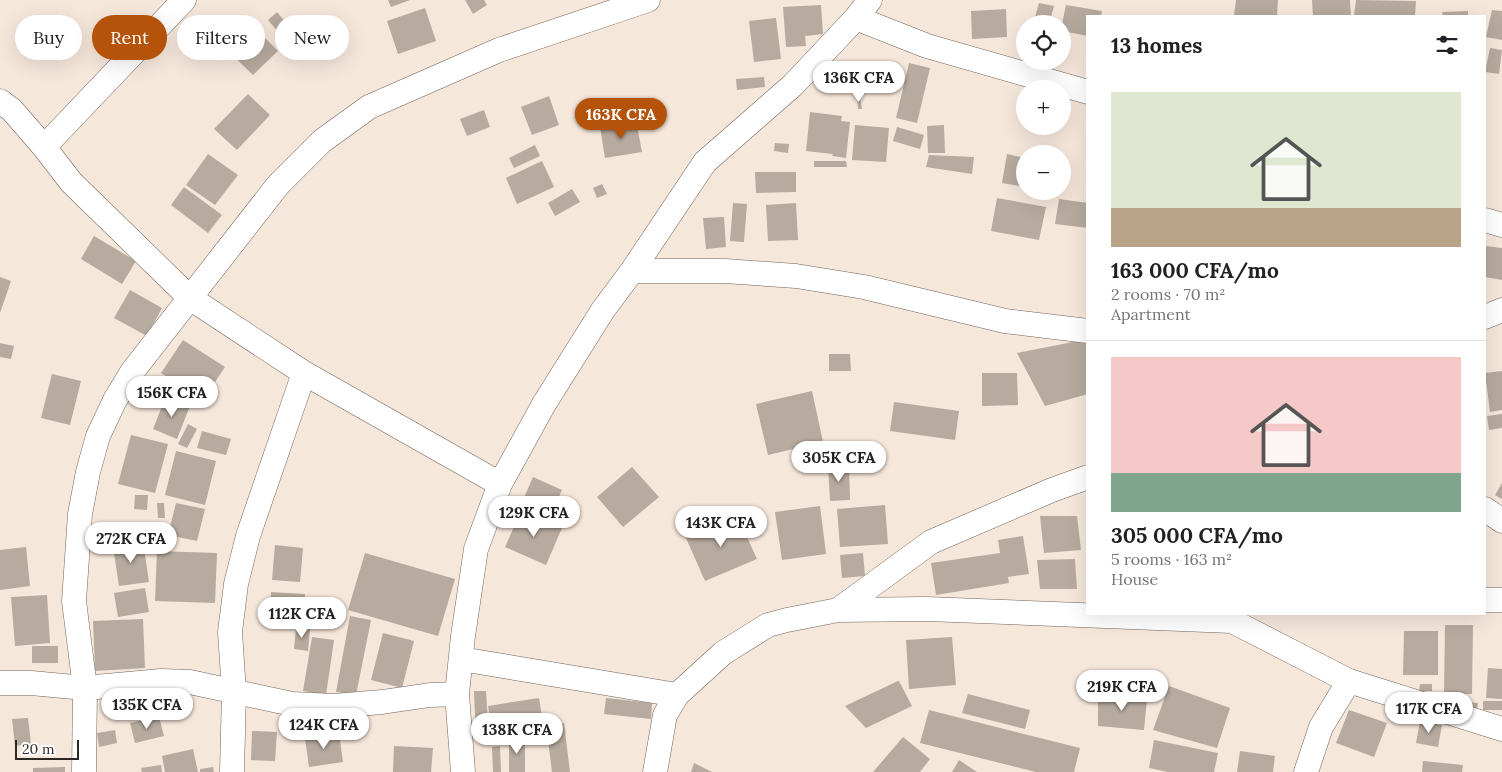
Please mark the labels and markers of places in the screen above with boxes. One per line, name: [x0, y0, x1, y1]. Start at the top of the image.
pin: 136K CFA: [807, 61, 911, 103]
pin: 163K CFA: [569, 98, 673, 140]
pin: 156K CFA: [120, 376, 224, 418]
pin: 305K CFA: [787, 440, 891, 483]
pin: 129K CFA: [482, 496, 586, 538]
pin: 143K CFA: [669, 506, 773, 548]
pin: 272K CFA: [79, 522, 183, 564]
pin: 112K CFA: [250, 596, 354, 639]
pin: 219K CFA: [1070, 670, 1174, 712]
pin: 135K CFA: [95, 688, 199, 730]
pin: 117K CFA: [1377, 692, 1481, 734]
pin: 124K CFA: [272, 708, 376, 750]
pin: 138K CFA: [465, 712, 569, 755]

